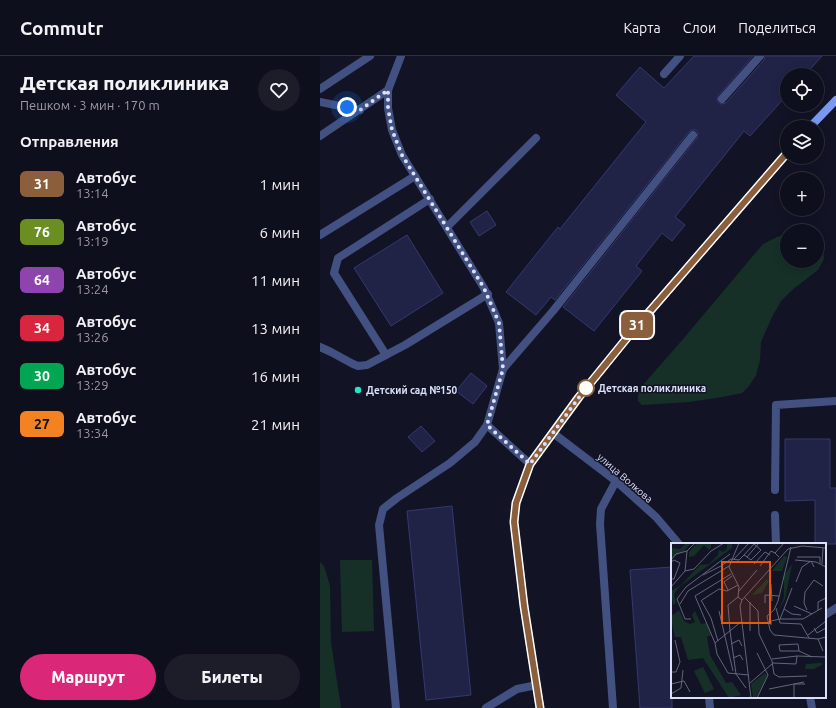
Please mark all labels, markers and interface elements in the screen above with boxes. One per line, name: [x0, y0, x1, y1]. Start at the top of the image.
text: Commutr: [20, 17, 103, 39]
text: Карта: [623, 20, 661, 36]
text: Слои: [683, 20, 716, 36]
text: Поделиться: [738, 20, 816, 36]
map controls: [780, 68, 824, 268]
button: locate: [780, 68, 824, 112]
button: heart: [258, 69, 300, 111]
text: Детская поликлиника: [20, 72, 229, 94]
your location: [337, 97, 357, 117]
text: Пешком · 3 мин · 170 m: [20, 98, 160, 112]
button: layers: [780, 120, 824, 164]
text: Отправления: [20, 133, 119, 150]
text: Автобус: [76, 169, 136, 186]
button: +: [780, 172, 824, 216]
text: 31: [34, 176, 50, 192]
text: 1 мин: [260, 176, 300, 193]
text: 13:14: [76, 186, 109, 200]
text: Автобус: [76, 217, 136, 234]
text: 76: [34, 224, 50, 240]
text: 6 мин: [260, 224, 300, 241]
button: −: [780, 224, 824, 268]
text: 13:19: [76, 234, 109, 248]
text: Автобус: [76, 265, 136, 282]
text: 64: [34, 272, 50, 288]
text: 11 мин: [251, 272, 300, 289]
text: 13:24: [76, 282, 109, 296]
line badge: 31: [619, 312, 655, 338]
text: Автобус: [76, 313, 136, 330]
text: 31: [629, 317, 645, 333]
text: 34: [34, 320, 50, 336]
text: 13 мин: [251, 320, 300, 337]
text: 13:26: [76, 330, 109, 344]
text: Автобус: [76, 361, 136, 378]
text: 30: [34, 368, 50, 384]
text: 16 мин: [251, 368, 300, 385]
text: 13:29: [76, 378, 109, 392]
marker: Детская поликлиника: [577, 379, 595, 397]
place label: Детская поликлиника: [598, 383, 706, 394]
marker: Детский сад №150: [353, 385, 363, 395]
place label: Детский сад №150: [366, 385, 458, 396]
text: Автобус: [76, 409, 136, 426]
text: 27: [34, 416, 50, 432]
text: 21 мин: [251, 416, 300, 433]
text: 13:34: [76, 426, 109, 440]
street label: улица Волкова: [595, 451, 655, 505]
inset map: [671, 543, 826, 698]
button: Маршрут: [20, 654, 156, 700]
button: Билеты: [164, 654, 300, 700]

